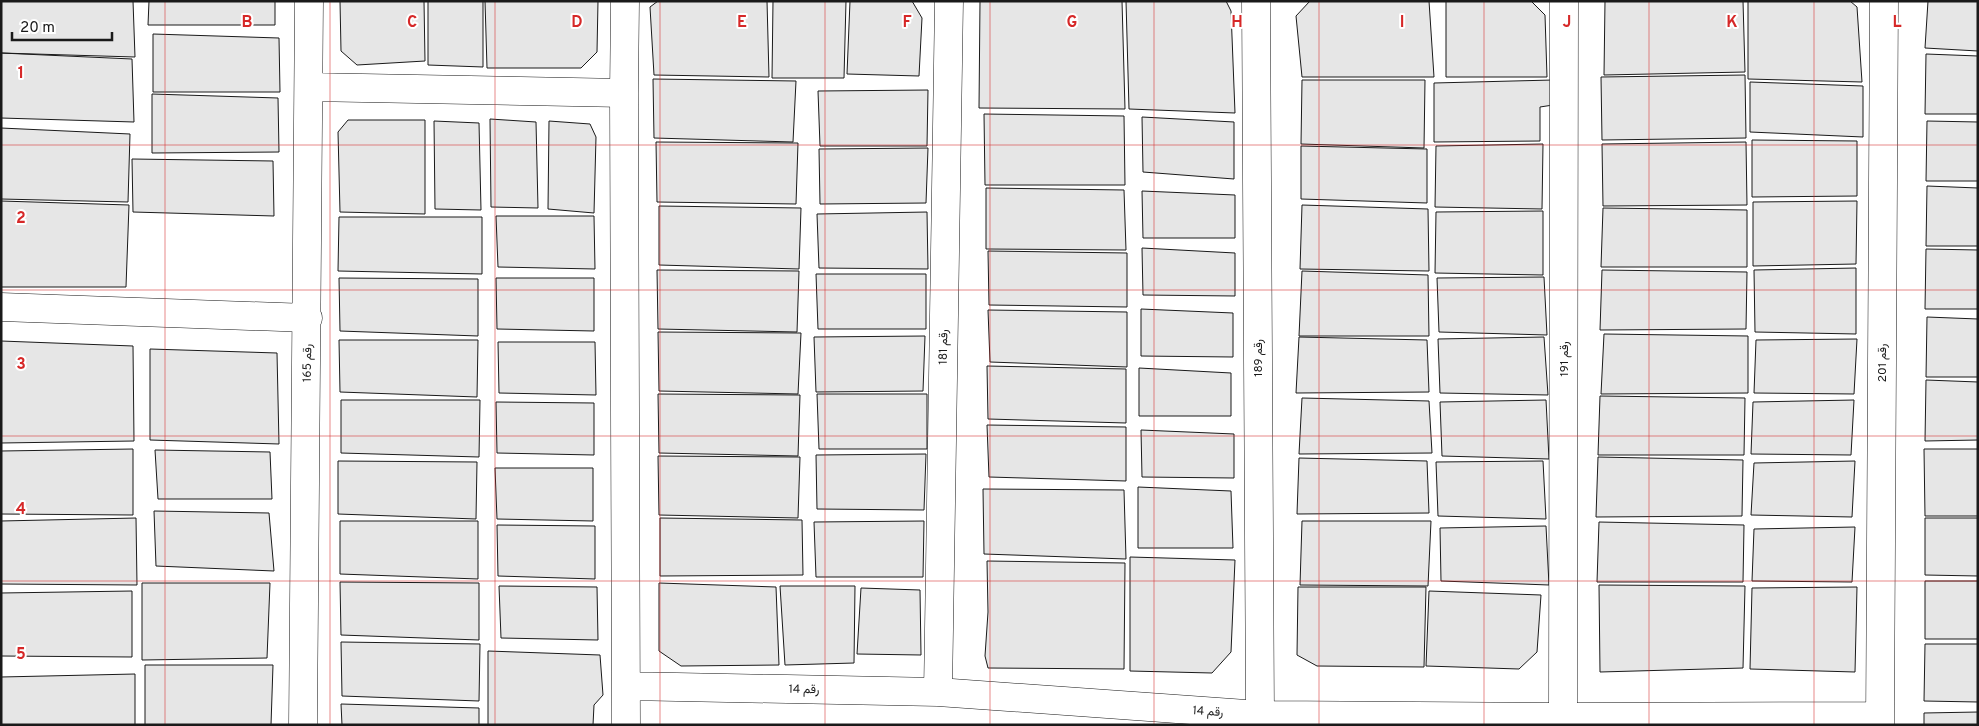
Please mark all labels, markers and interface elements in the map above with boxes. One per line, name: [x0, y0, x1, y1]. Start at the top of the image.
scale bar: [12, 10, 112, 42]
text: B: [241, 13, 253, 33]
text: C: [407, 13, 417, 33]
text: D: [571, 13, 583, 33]
text: E: [737, 13, 747, 33]
text: F: [902, 13, 912, 33]
text: G: [1067, 13, 1077, 33]
text: H: [1231, 13, 1243, 33]
text: I: [1400, 13, 1404, 33]
text: J: [1563, 13, 1571, 33]
text: K: [1726, 13, 1738, 33]
text: L: [1892, 13, 1902, 33]
text: 20 m: [20, 19, 55, 38]
text: 1: [18, 64, 24, 84]
text: 2: [16, 209, 26, 229]
street label: رقم 181: [936, 329, 952, 365]
street label: رقم 189: [1251, 339, 1267, 377]
street label: رقم 191: [1557, 341, 1573, 377]
street label: رقم 165: [300, 344, 316, 382]
street label: رقم 201: [1875, 344, 1891, 382]
text: 3: [16, 355, 26, 375]
text: 4: [16, 500, 26, 520]
text: 5: [16, 645, 26, 665]
street label: رقم 14: [788, 682, 820, 698]
street label: رقم 14: [1192, 703, 1224, 721]

